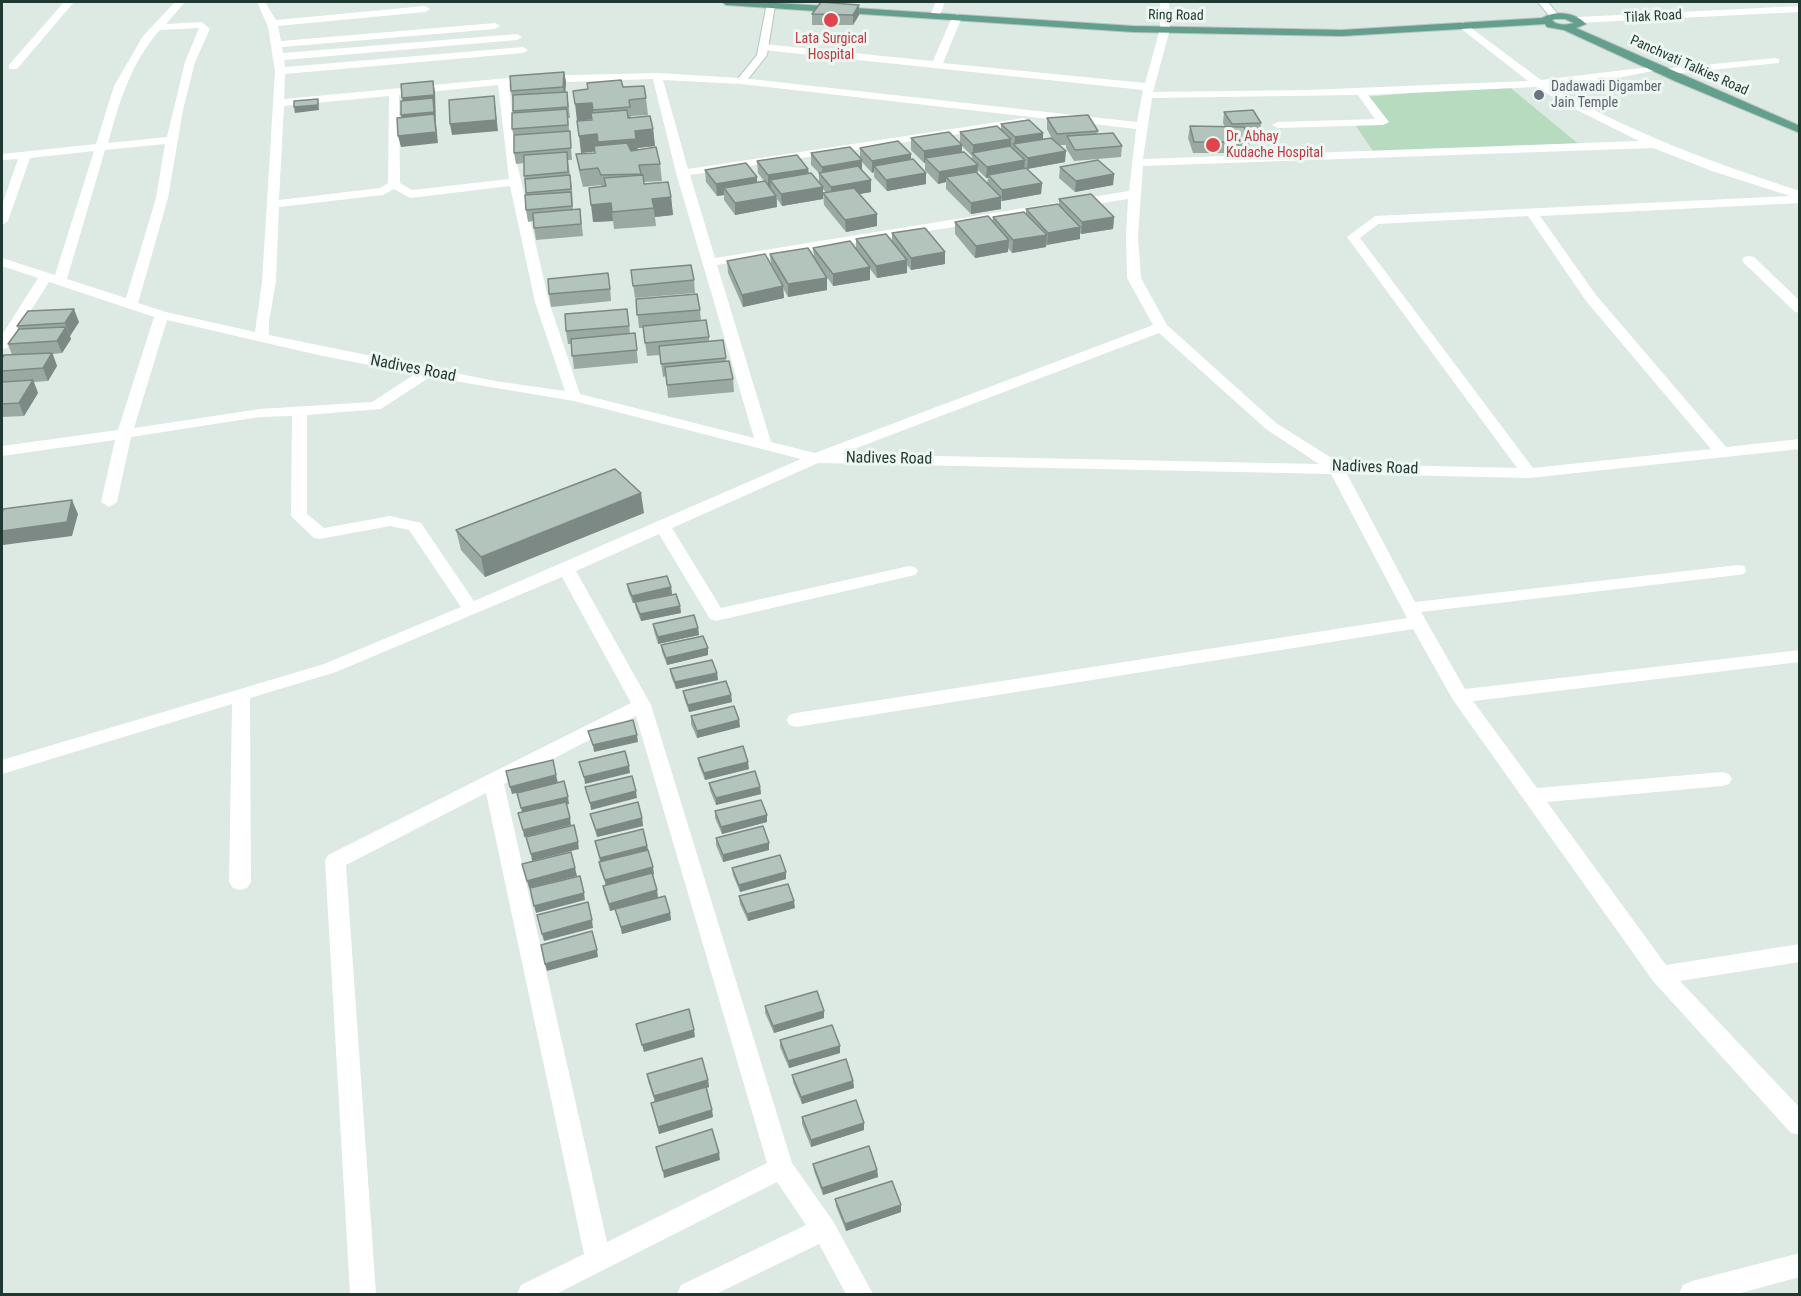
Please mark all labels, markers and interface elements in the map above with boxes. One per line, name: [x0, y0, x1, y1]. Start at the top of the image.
street label: Ring Road: [1148, 7, 1204, 25]
street label: Tilak Road: [1624, 7, 1682, 27]
marker: Lata Surgical Hospital: [822, 11, 840, 29]
place label: Lata Surgical Hospital: [795, 31, 867, 63]
street label: Panchvati Talkies Road: [1627, 32, 1751, 100]
place label: Dadawadi Digamber Jain Temple: [1551, 79, 1662, 112]
marker: Dadawadi Digamber Jain Temple: [1532, 88, 1546, 102]
place label: Dr. Abhay Kudache Hospital: [1226, 129, 1323, 162]
marker: Dr. Abhay Kudache Hospital: [1204, 136, 1222, 154]
street label: Nadives Road: [369, 351, 457, 387]
street label: Nadives Road: [846, 449, 932, 469]
street label: Nadives Road: [1331, 457, 1419, 479]

